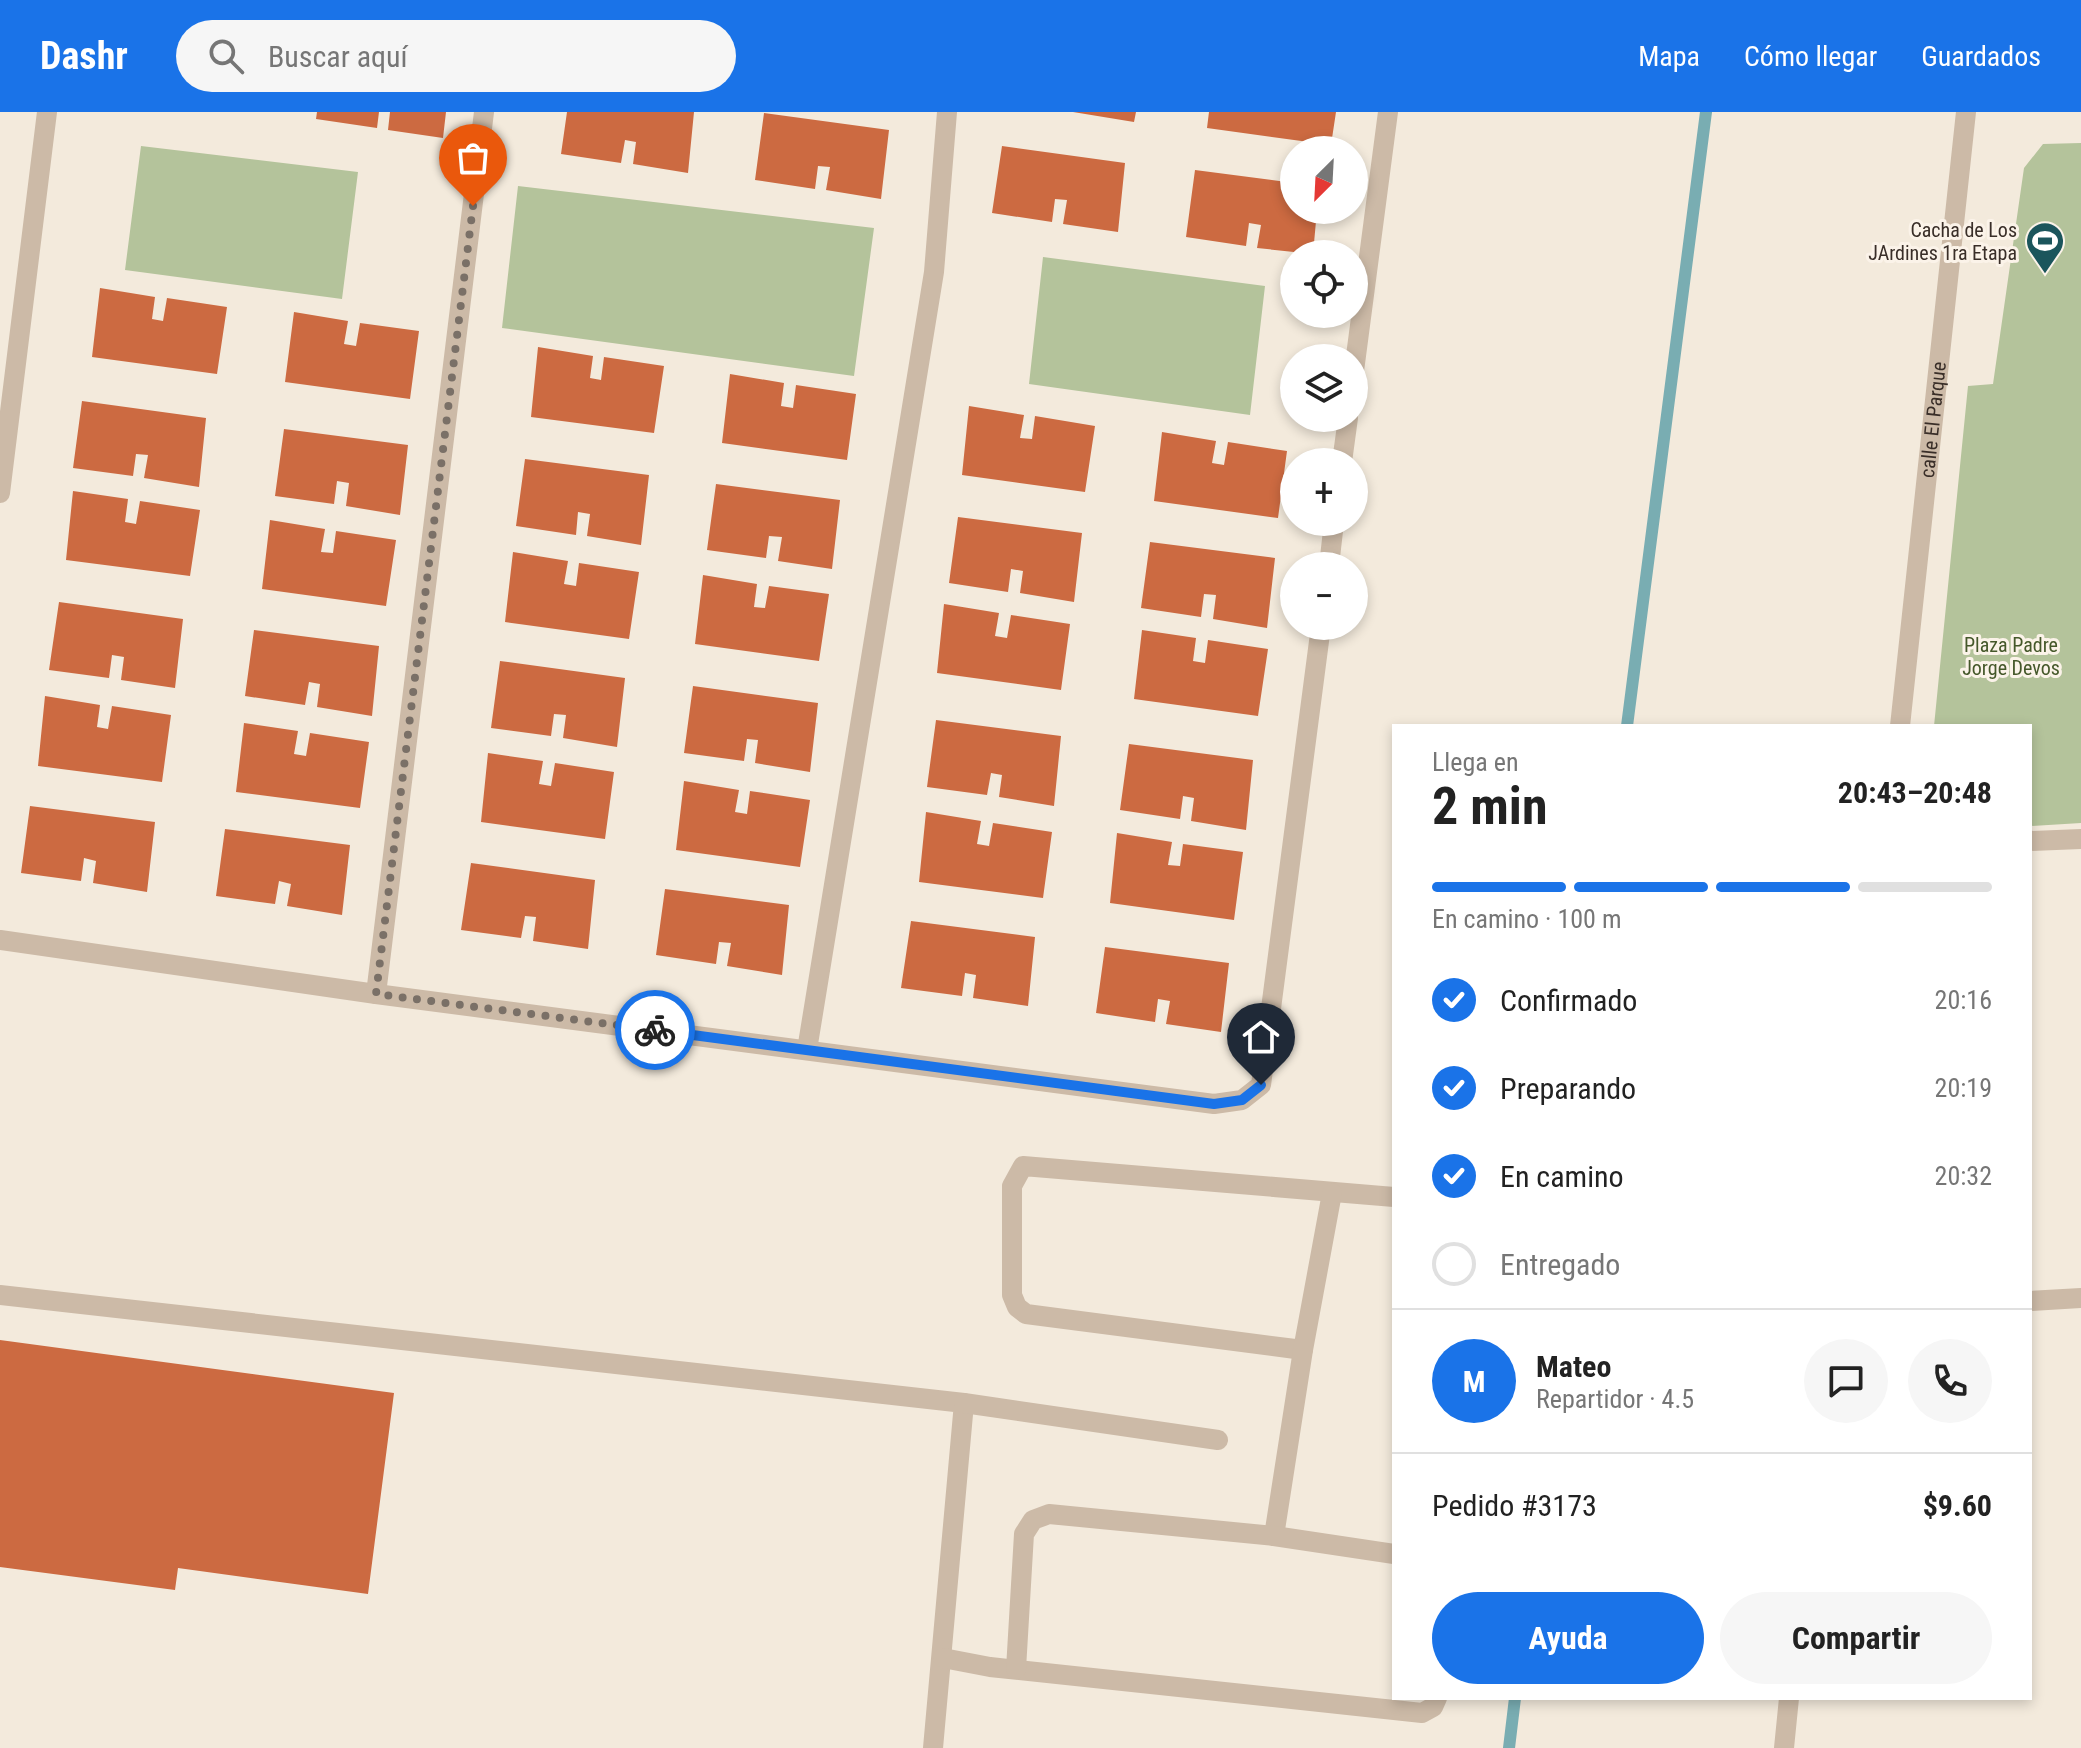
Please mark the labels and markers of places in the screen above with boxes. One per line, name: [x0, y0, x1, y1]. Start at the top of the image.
pin: [439, 124, 507, 206]
place label: Cacha de Los JArdines 1ra Etapa: [1868, 218, 2017, 265]
sports icon: Cacha de Los JArdines 1ra Etapa: [2024, 220, 2066, 275]
pin: [1227, 1003, 1295, 1085]

